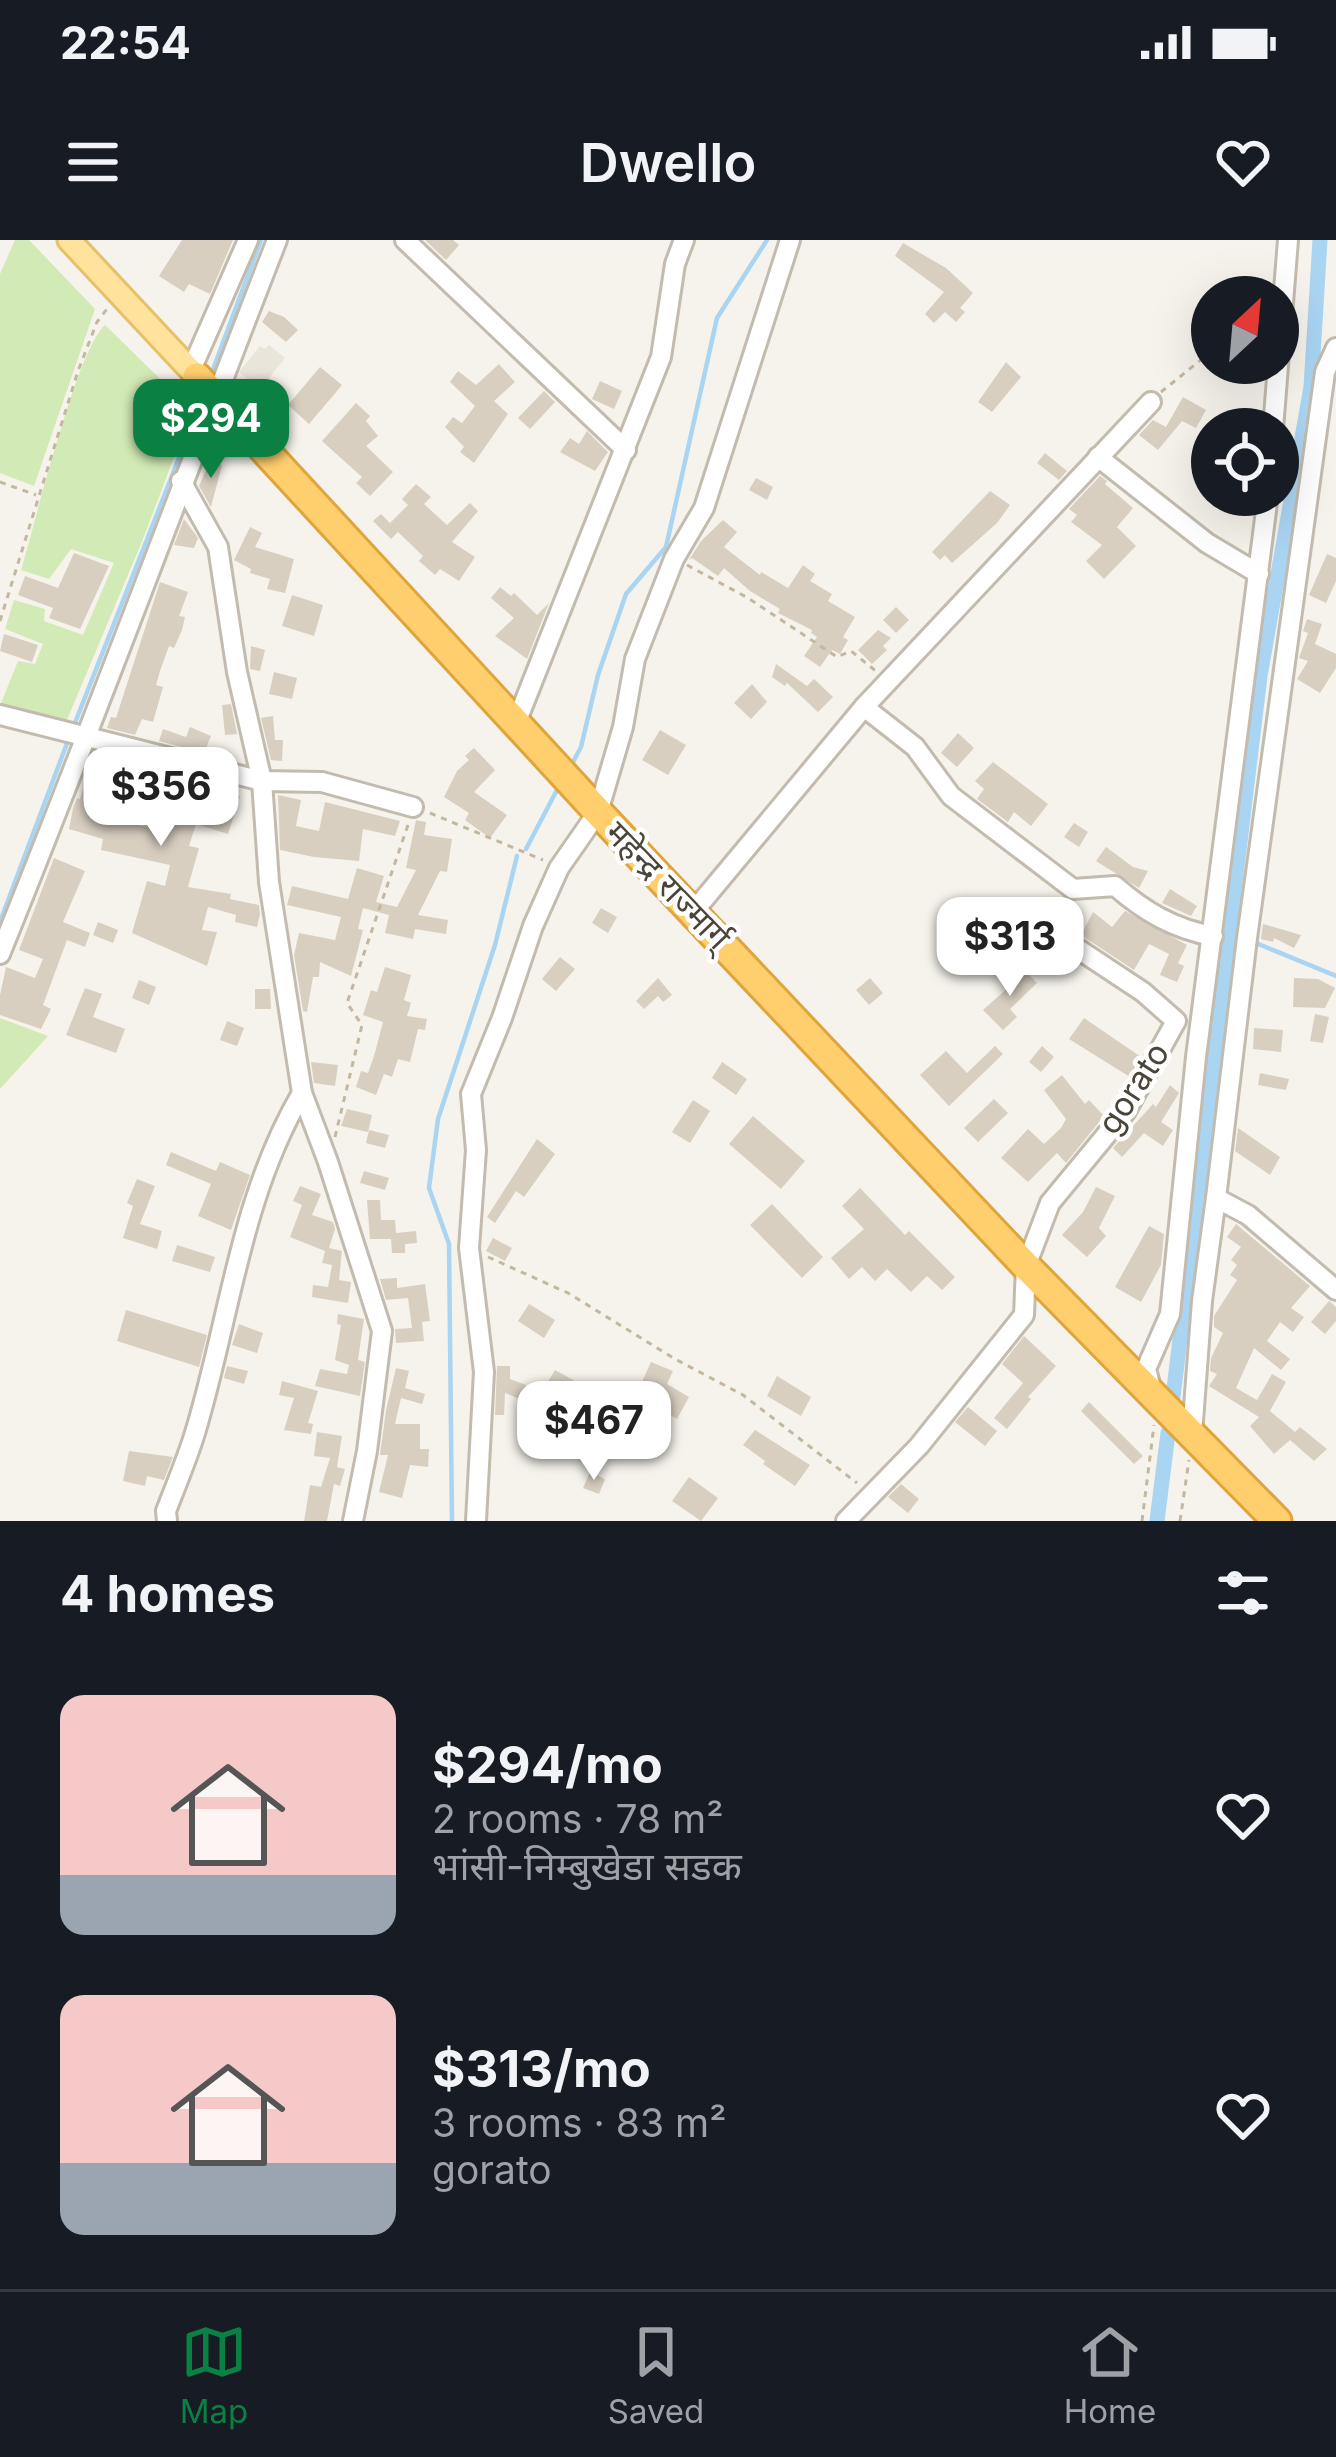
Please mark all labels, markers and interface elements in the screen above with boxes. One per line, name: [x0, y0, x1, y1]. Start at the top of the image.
text: 22:54: [60, 15, 191, 70]
icon: menu: [60, 129, 126, 195]
icon: heart: [1210, 129, 1276, 195]
text: Dwello: [580, 130, 756, 195]
north arrow: [1191, 276, 1299, 384]
map controls: [1191, 276, 1299, 516]
pin: $294: [140, 379, 282, 481]
text: $294: [160, 394, 262, 441]
button: locate: [1191, 408, 1299, 516]
pin: $356: [90, 747, 232, 849]
text: $356: [111, 762, 211, 809]
street label: महेन्द्र राज्मार्ग्: [597, 813, 742, 961]
pin: $313: [939, 897, 1081, 999]
text: $313: [964, 912, 1056, 959]
street label: gorato: [1089, 1035, 1177, 1141]
pin: $467: [523, 1381, 665, 1483]
text: $467: [544, 1396, 644, 1443]
icon: filters: [1210, 1560, 1276, 1626]
text: 4 homes: [60, 1563, 275, 1624]
text: $294/mo: [432, 1734, 663, 1795]
icon: home: [156, 1743, 300, 1887]
icon: heart: [1210, 1782, 1276, 1848]
text: 2 rooms · 78 m²: [432, 1795, 724, 1842]
text: भांसी-निम्बुखेडा सडक: [432, 1842, 742, 1889]
text: $313/mo: [432, 2038, 651, 2099]
icon: home: [156, 2043, 300, 2187]
icon: heart: [1210, 2082, 1276, 2148]
text: 3 rooms · 83 m²: [432, 2099, 726, 2146]
text: gorato: [432, 2146, 552, 2193]
tab: Map: [180, 2319, 248, 2431]
tab: Saved: [608, 2319, 704, 2431]
tab: Home: [1064, 2319, 1156, 2431]

